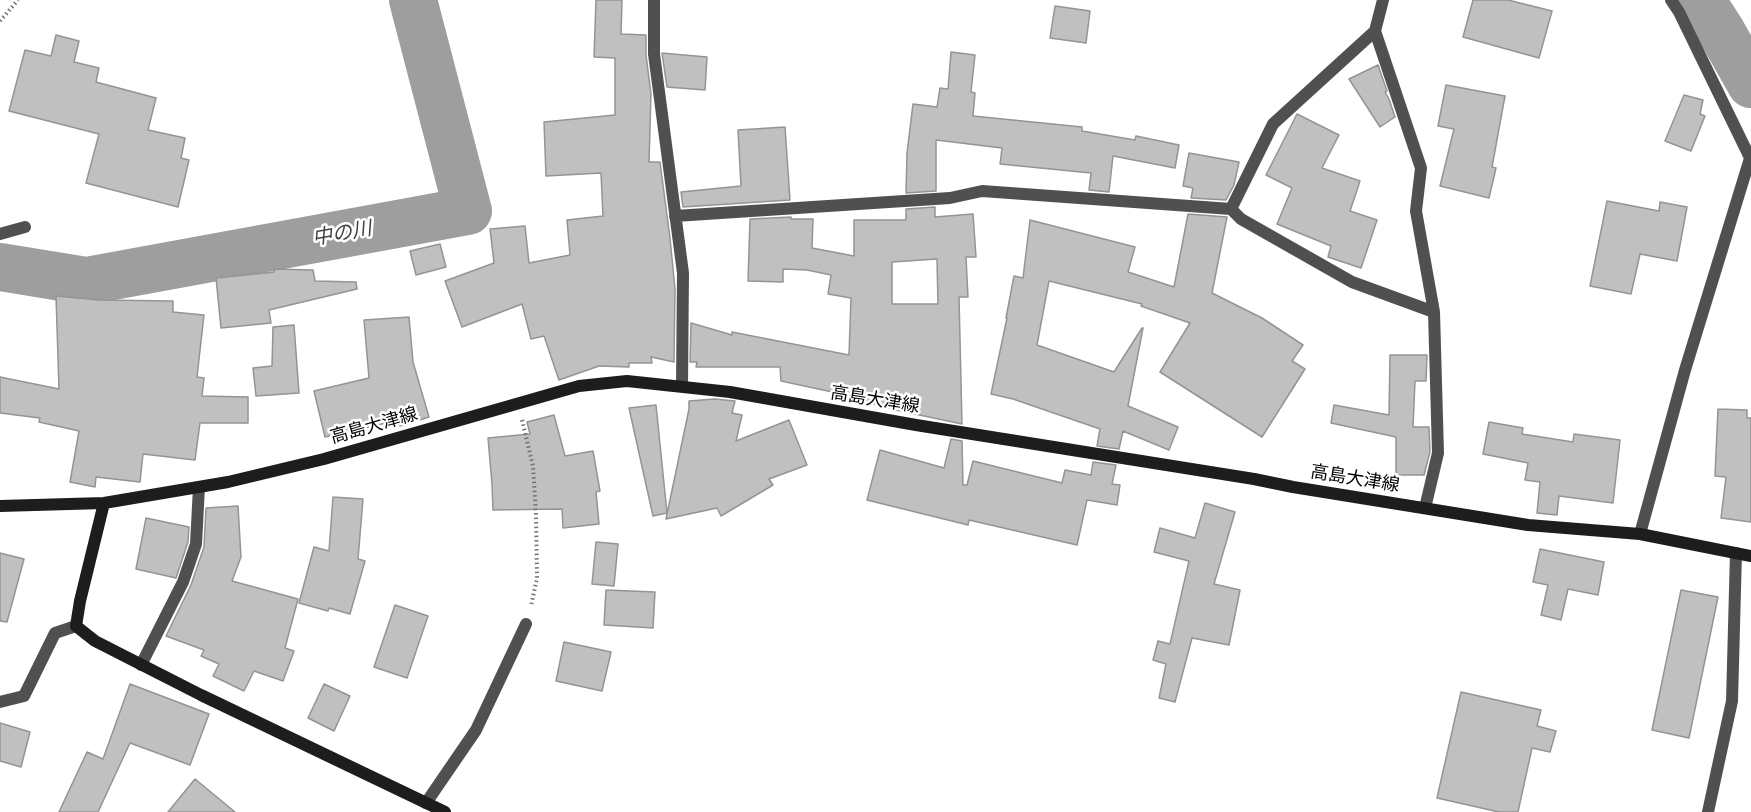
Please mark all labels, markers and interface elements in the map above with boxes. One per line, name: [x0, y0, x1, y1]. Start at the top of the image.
water label: 中の川: [310, 217, 374, 251]
street label: 高島大津線: [829, 382, 921, 418]
street label: 高島大津線: [328, 403, 420, 449]
street label: 高島大津線: [1309, 461, 1401, 497]

